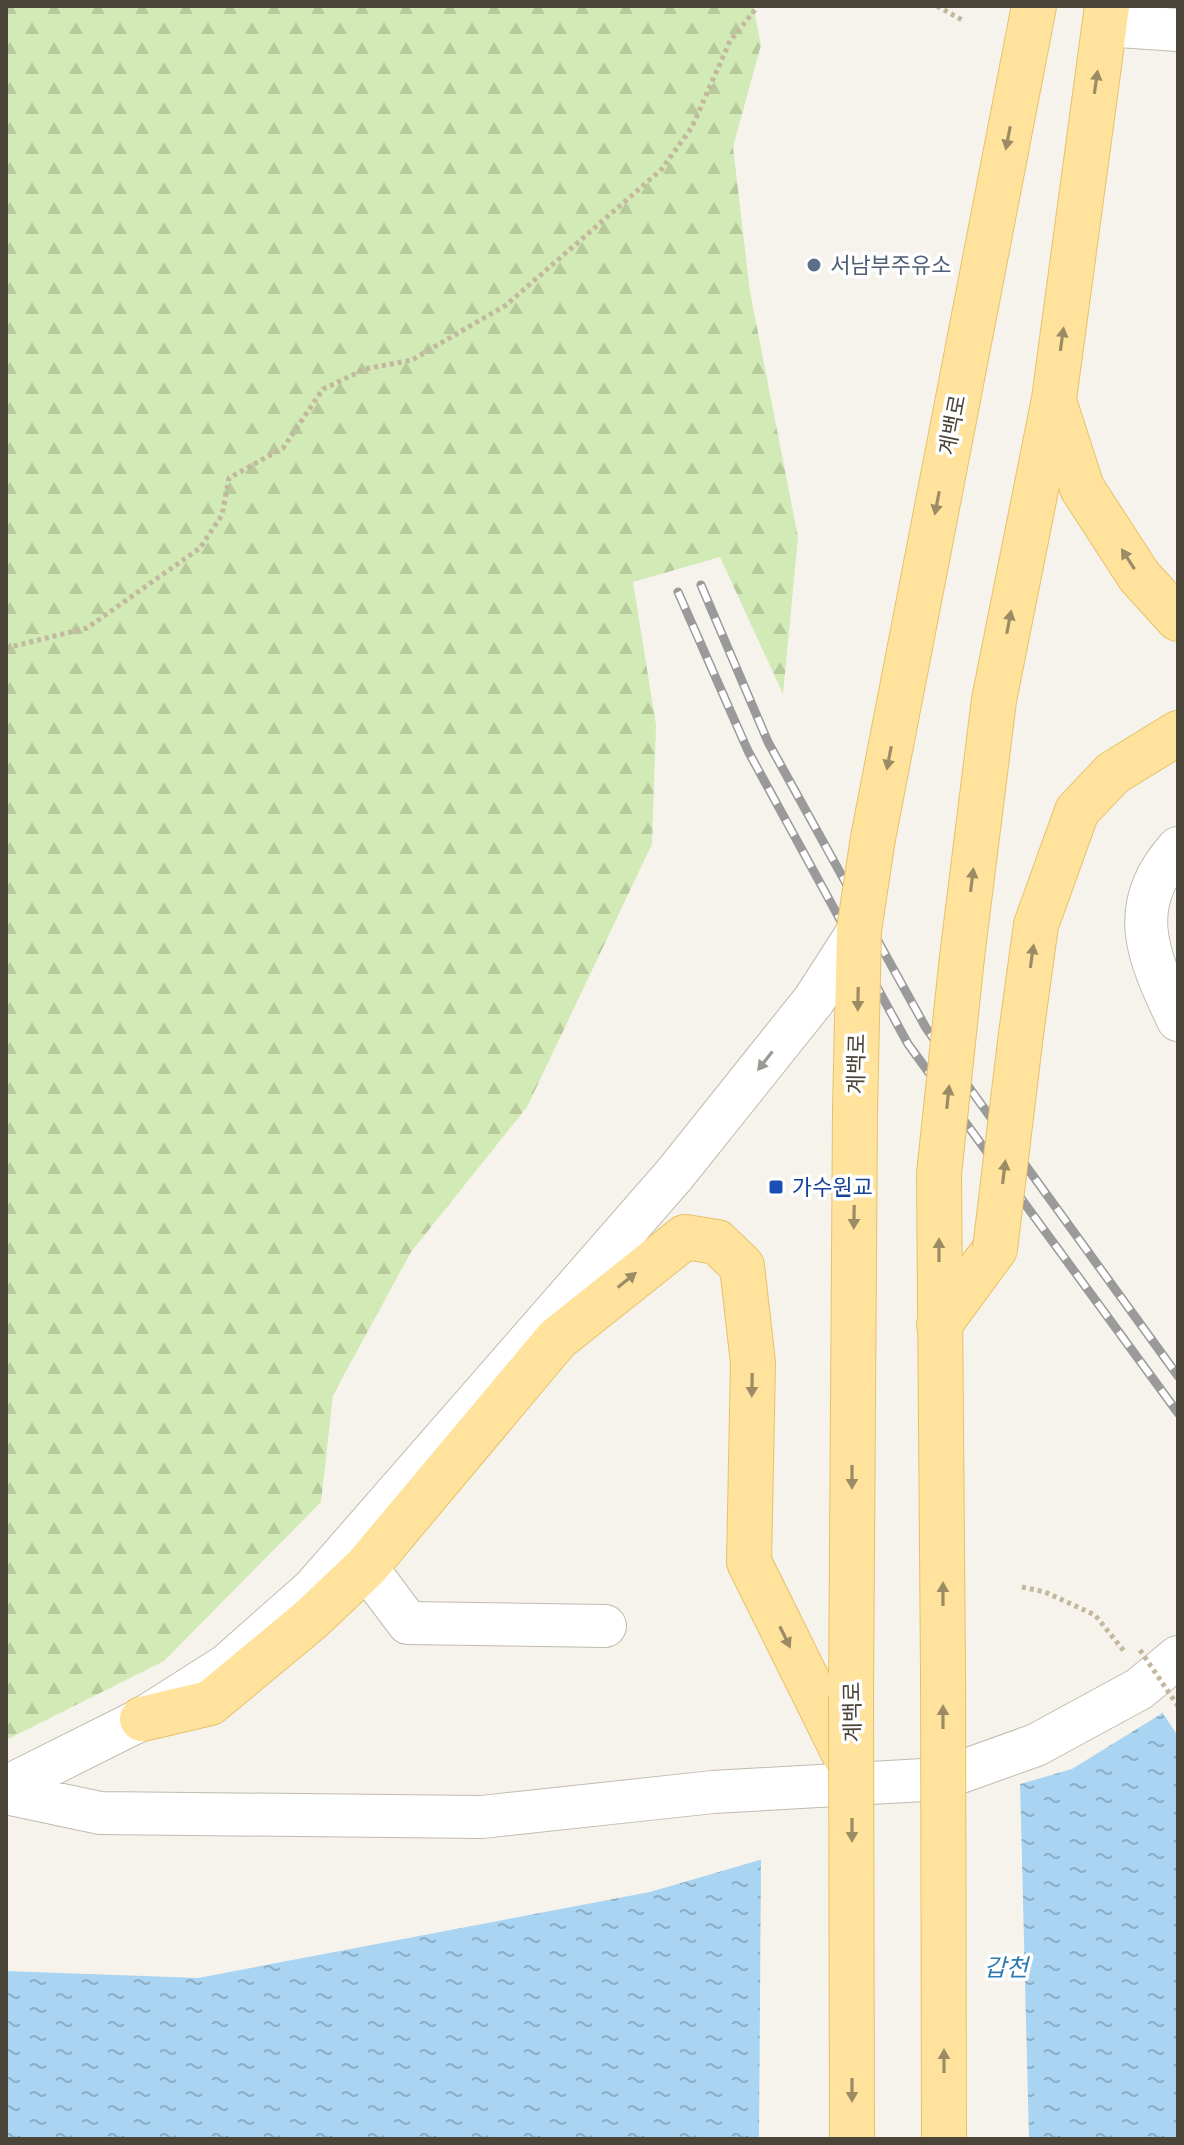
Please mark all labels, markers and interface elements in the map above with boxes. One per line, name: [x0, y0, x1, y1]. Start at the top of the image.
one-way arrow: [1090, 69, 1103, 94]
one-way arrow: [1002, 125, 1014, 150]
place label: 서남부주유소: [830, 253, 951, 278]
marker: 서남부주유소: [805, 256, 823, 274]
one-way arrow: [1056, 326, 1069, 351]
street label: 계백로: [934, 393, 971, 457]
one-way arrow: [931, 490, 943, 515]
one-way arrow: [1122, 548, 1136, 570]
one-way arrow: [1004, 610, 1016, 635]
one-way arrow: [882, 746, 895, 771]
one-way arrow: [966, 867, 979, 892]
one-way arrow: [1026, 943, 1039, 968]
one-way arrow: [851, 987, 864, 1012]
street label: 계백로: [843, 1033, 870, 1095]
one-way arrow: [758, 1051, 774, 1071]
one-way arrow: [941, 1084, 954, 1109]
one-way arrow: [998, 1159, 1011, 1184]
place label: 가수원교: [792, 1175, 873, 1200]
marker: 가수원교: [767, 1178, 785, 1196]
one-way arrow: [848, 1205, 860, 1230]
one-way arrow: [933, 1237, 945, 1262]
one-way arrow: [617, 1272, 637, 1289]
one-way arrow: [746, 1373, 759, 1398]
one-way arrow: [846, 1465, 858, 1490]
one-way arrow: [937, 1581, 949, 1606]
one-way arrow: [779, 1626, 792, 1649]
street label: 계백로: [839, 1681, 866, 1743]
one-way arrow: [937, 1704, 949, 1729]
one-way arrow: [846, 1818, 858, 1843]
water label: 갑천: [984, 1954, 1031, 1981]
one-way arrow: [938, 2048, 950, 2073]
one-way arrow: [846, 2078, 858, 2103]

